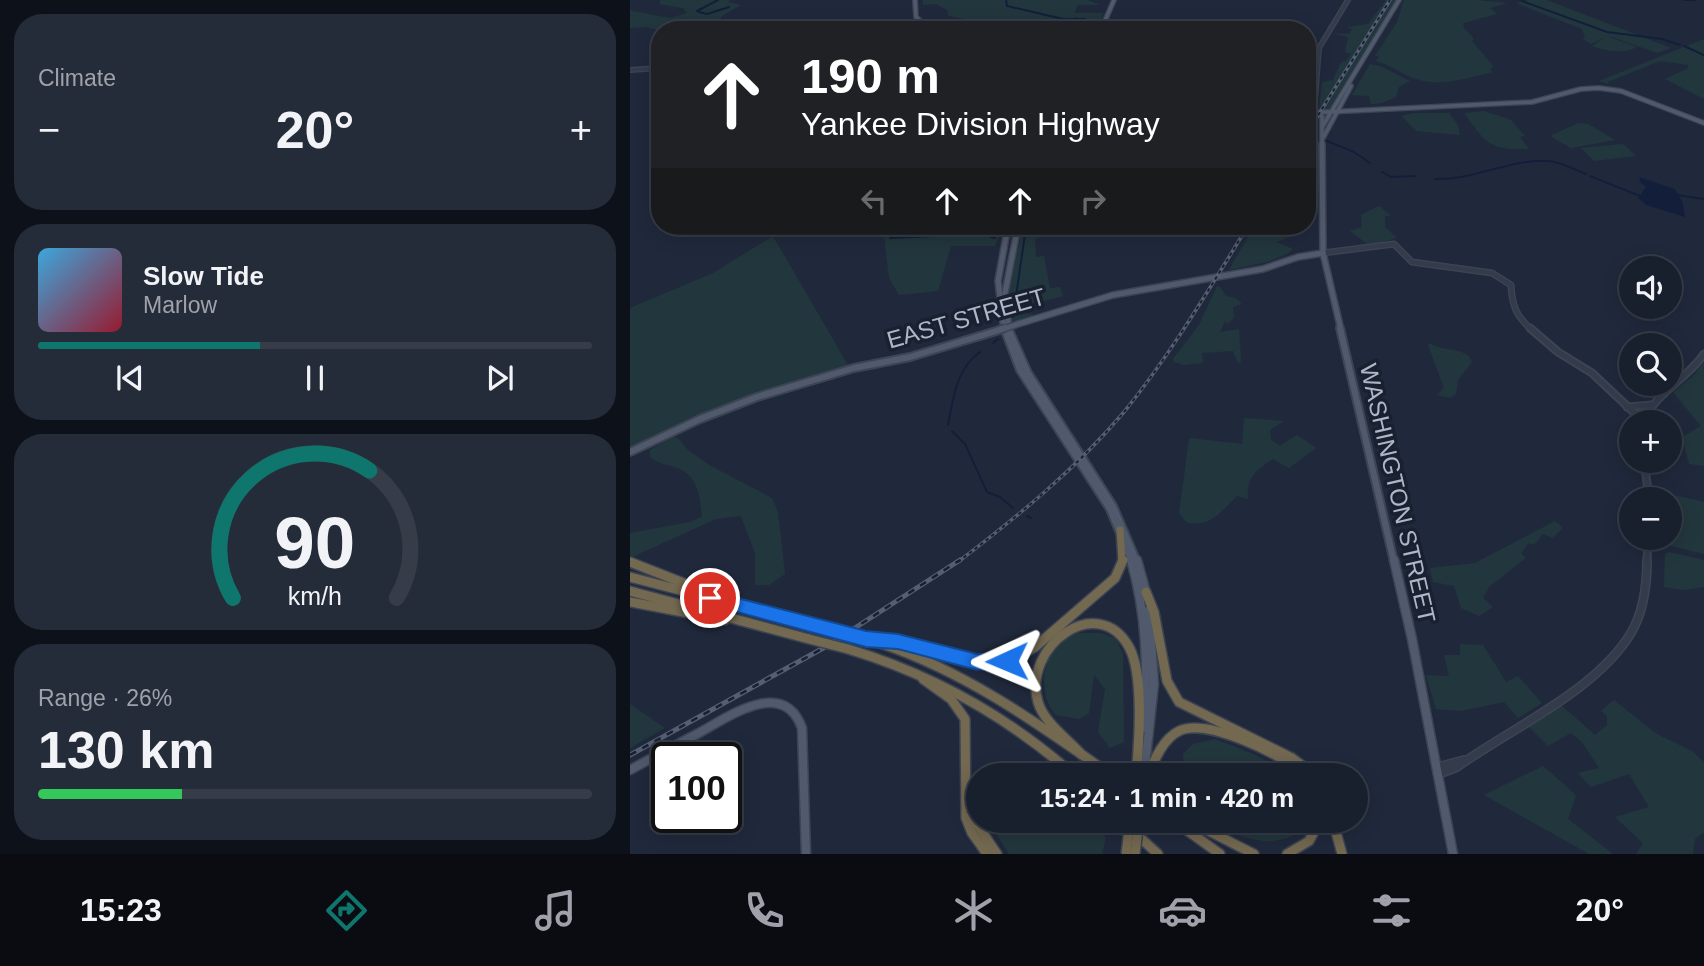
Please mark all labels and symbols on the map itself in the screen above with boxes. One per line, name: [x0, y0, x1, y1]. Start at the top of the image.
street label: EAST STREET: [884, 282, 1049, 354]
street label: WASHINGTON STREET: [1355, 361, 1441, 626]
pin: [680, 568, 740, 628]
position arrow: [970, 624, 1044, 698]
speed limit sign: 100: [651, 742, 742, 833]

